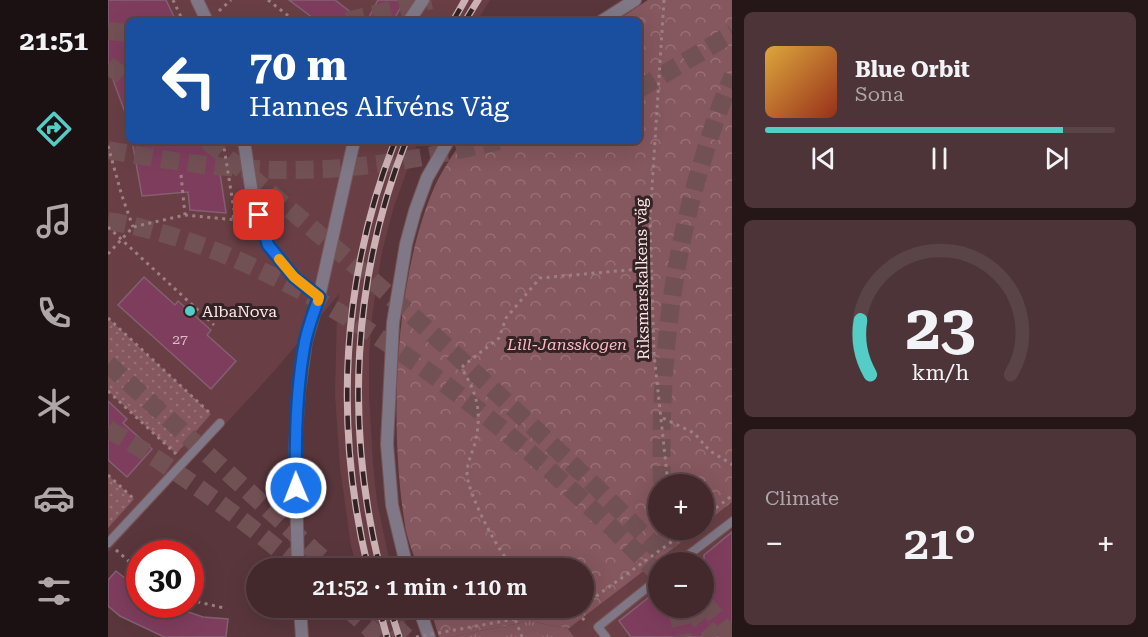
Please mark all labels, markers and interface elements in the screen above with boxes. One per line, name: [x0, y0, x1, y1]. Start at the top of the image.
text: 21:51: [20, 25, 88, 57]
text: 70 m: [249, 41, 347, 90]
icon: left: [150, 42, 228, 120]
text: Blue Orbit: [855, 57, 970, 82]
text: Sona: [855, 82, 904, 106]
text: Hannes Alfvéns Väg: [249, 91, 509, 123]
icon: directions: [33, 108, 75, 150]
icon: previous: [807, 142, 840, 175]
icon: pause: [923, 142, 956, 175]
icon: next: [1040, 142, 1073, 175]
pin: [233, 189, 284, 240]
street label: Riksmarskalkens väg: [631, 197, 653, 360]
icon: arrive: [242, 198, 275, 231]
icon: music: [33, 200, 75, 242]
icon: phone: [33, 292, 75, 334]
text: 23: [905, 292, 975, 365]
place label: AlbaNova: [202, 302, 277, 321]
marker: AlbaNova: [183, 304, 197, 318]
house number: 27: [172, 331, 188, 347]
park label: Lill-Jansskogen: [506, 335, 627, 354]
text: km/h: [911, 361, 969, 386]
icon: climate: [33, 385, 75, 427]
position arrow: [264, 456, 328, 520]
map controls: [648, 474, 714, 618]
button: +: [648, 474, 714, 540]
icon: car: [33, 477, 75, 519]
text: Climate: [765, 486, 839, 510]
text: 21°: [904, 517, 976, 570]
text: −: [765, 524, 783, 563]
text: +: [1097, 524, 1115, 563]
speed limit sign: 30: [126, 540, 204, 618]
button: −: [648, 552, 714, 618]
icon: filters: [33, 570, 75, 612]
text: 21:52 · 1 min · 110 m: [313, 575, 527, 600]

